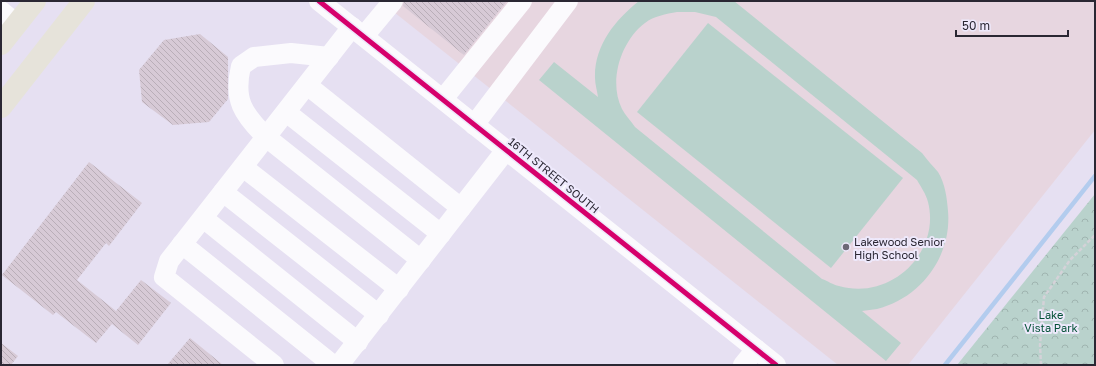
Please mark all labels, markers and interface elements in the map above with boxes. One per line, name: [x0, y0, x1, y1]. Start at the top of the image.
scale bar: [956, 12, 1068, 38]
text: 50 m: [962, 18, 990, 33]
street label: 16TH STREET SOUTH: [506, 135, 602, 215]
place label: Lakewood Senior High School: [854, 235, 945, 261]
marker: Lakewood Senior High School: [841, 242, 851, 252]
park label: Lake Vista Park: [1024, 308, 1078, 334]

